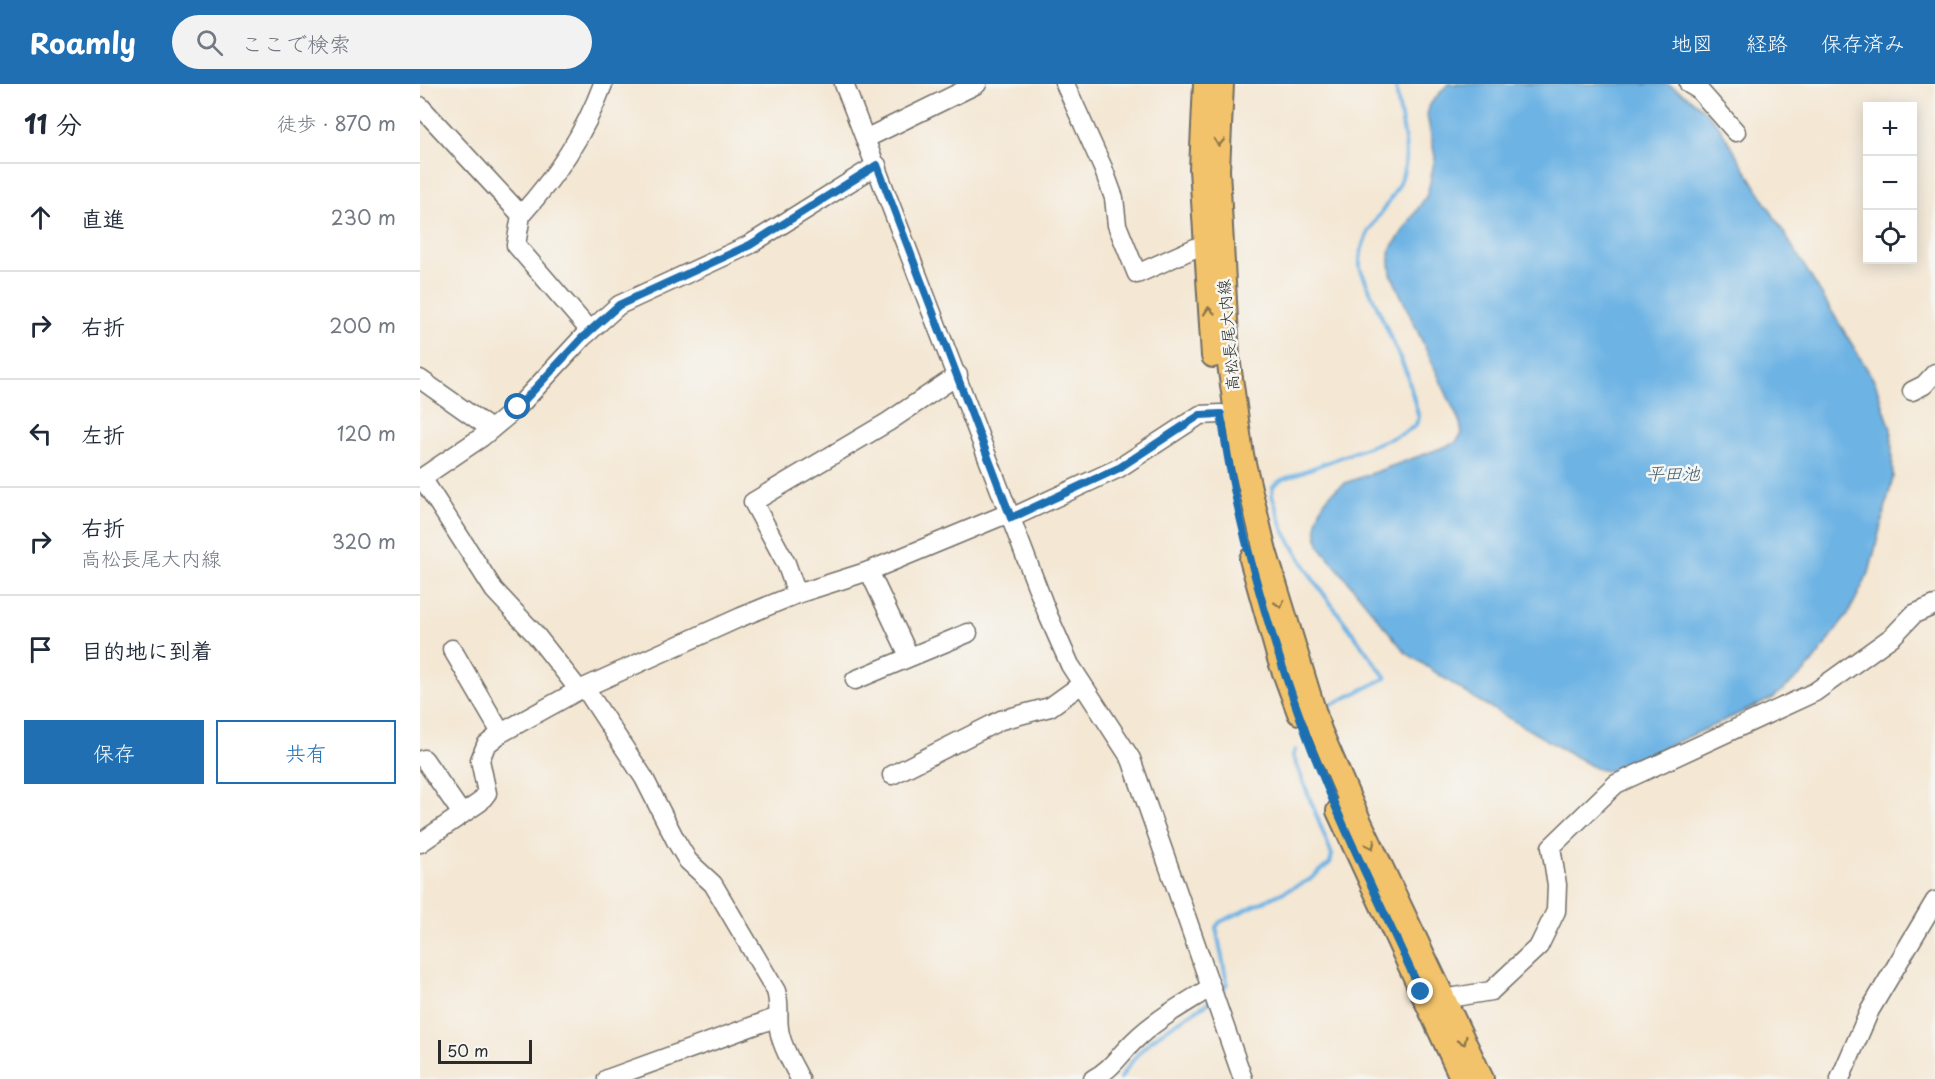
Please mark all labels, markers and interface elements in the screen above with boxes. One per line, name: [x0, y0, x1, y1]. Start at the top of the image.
search box: [172, 15, 592, 69]
text: Roamly: [30, 21, 136, 64]
icon: search: [193, 26, 226, 59]
text: ここで検索: [241, 26, 351, 59]
text: 地図: [1671, 26, 1713, 58]
text: 経路: [1746, 26, 1788, 58]
text: 保存済み: [1821, 26, 1905, 58]
map controls: [1863, 102, 1917, 264]
button: +: [1863, 102, 1917, 156]
text: 11 分: [24, 104, 82, 143]
text: 徒歩 · 870 m: [277, 108, 396, 138]
one-way arrow: [1213, 138, 1226, 147]
button: −: [1863, 156, 1917, 210]
icon: ahead: [24, 201, 57, 234]
text: 直進: [81, 201, 125, 234]
text: 230 m: [331, 202, 396, 232]
button: locate: [1863, 210, 1917, 264]
street label: 高松長尾大内線: [1210, 278, 1244, 392]
one-way arrow: [1203, 306, 1216, 315]
icon: right: [24, 309, 57, 342]
text: 右折: [81, 309, 125, 342]
text: 200 m: [329, 310, 396, 340]
route start: [504, 393, 530, 419]
icon: left: [24, 417, 57, 450]
text: 左折: [81, 417, 125, 450]
text: 120 m: [337, 418, 396, 448]
water label: 平田池: [1646, 459, 1701, 486]
text: 右折: [81, 510, 125, 543]
icon: right: [24, 525, 57, 558]
text: 320 m: [332, 526, 396, 556]
text: 高松長尾大内線: [81, 543, 221, 573]
one-way arrow: [1273, 598, 1285, 609]
icon: arrive: [24, 633, 57, 666]
text: 目的地に到着: [81, 633, 213, 666]
button: 保存: [24, 720, 204, 784]
button: 共有: [216, 720, 396, 784]
one-way arrow: [1364, 839, 1376, 850]
route end: [1407, 978, 1433, 1004]
one-way arrow: [1456, 1034, 1467, 1045]
scale bar: [438, 1037, 532, 1064]
text: 50 m: [447, 1038, 488, 1062]

